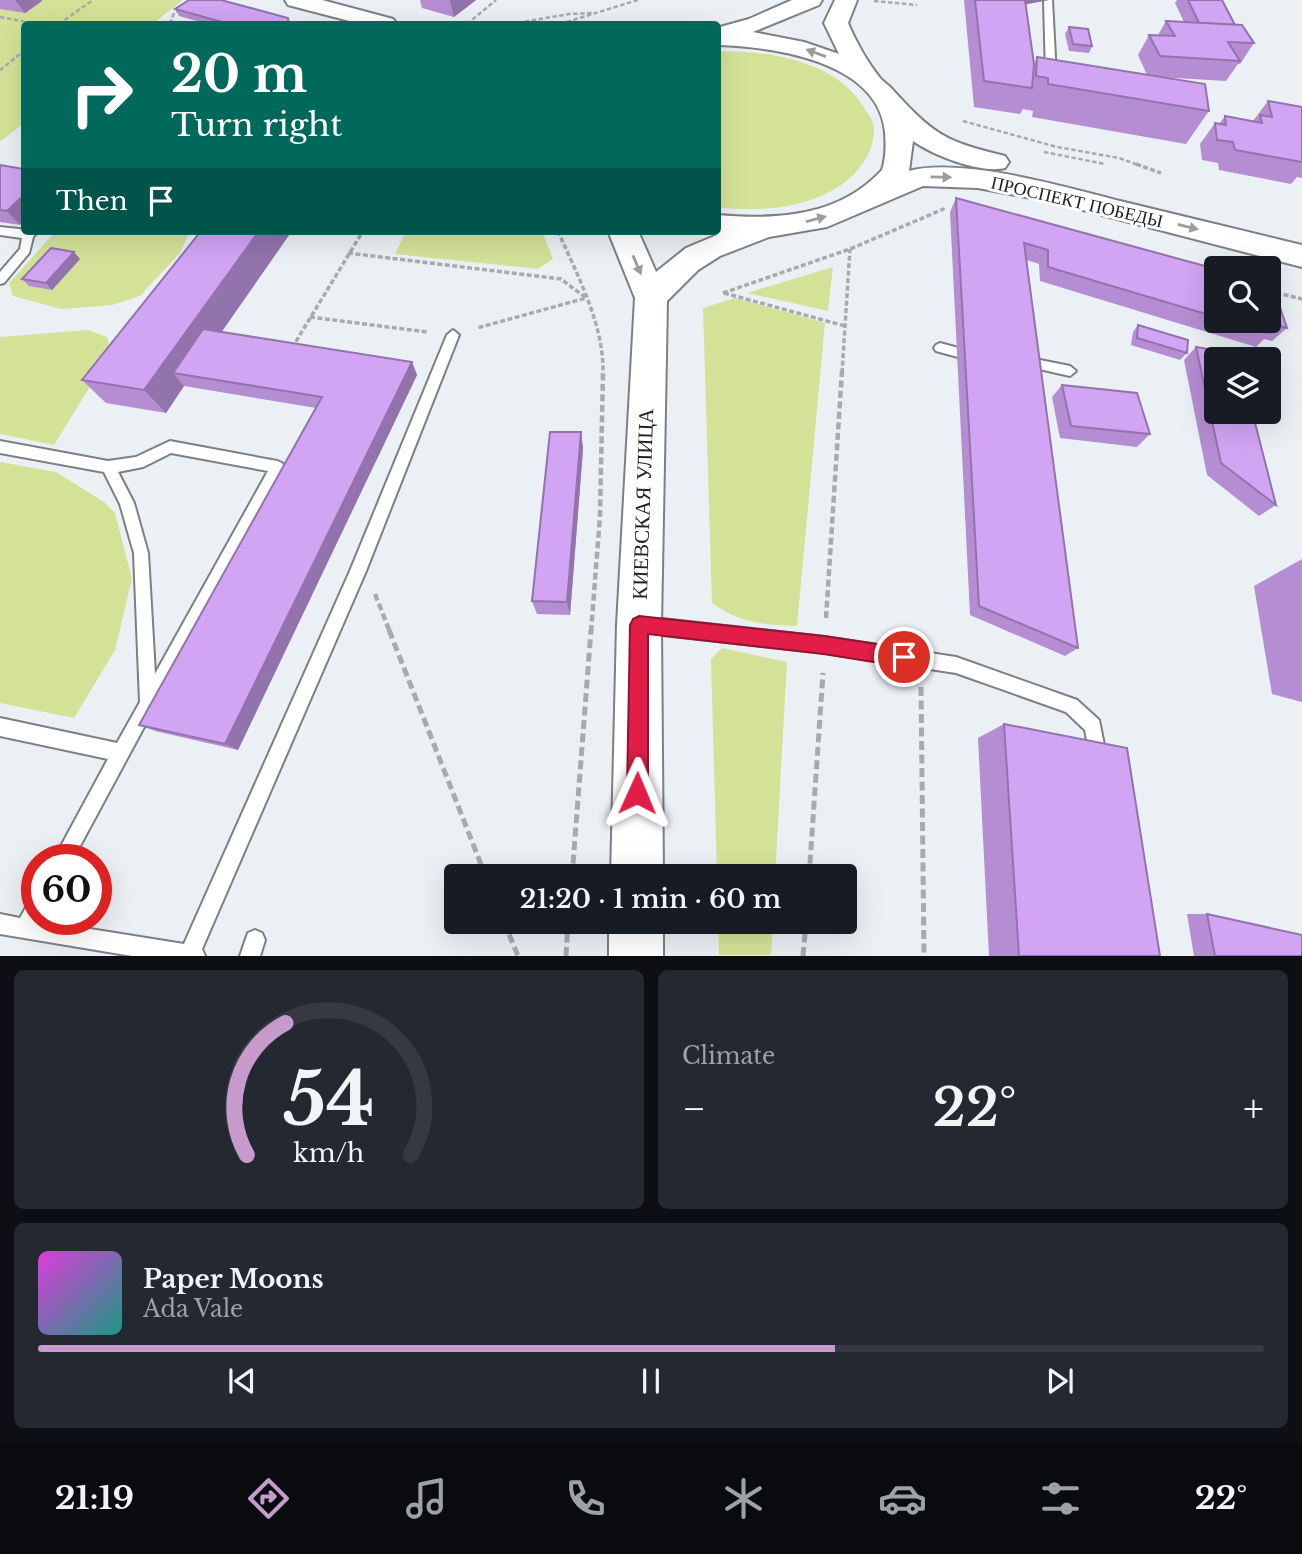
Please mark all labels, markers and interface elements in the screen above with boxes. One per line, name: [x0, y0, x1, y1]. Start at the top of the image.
text: 20 m: [171, 44, 307, 105]
one-way arrow: [805, 47, 826, 58]
icon: right: [56, 49, 147, 140]
text: Turn right: [171, 105, 342, 145]
one-way arrow: [931, 171, 953, 182]
street label: ПРОСПЕКТ ПОБЕДЫ: [989, 171, 1165, 233]
icon: arrive: [142, 182, 180, 220]
text: Then: [56, 185, 128, 217]
one-way arrow: [806, 214, 827, 224]
one-way arrow: [1177, 222, 1199, 233]
one-way arrow: [631, 255, 643, 275]
map controls: [1204, 256, 1281, 424]
button: search: [1204, 256, 1281, 333]
button: layers: [1204, 347, 1281, 424]
street label: КИЕВСКАЯ УЛИЦА: [627, 407, 659, 600]
pin: [874, 627, 934, 687]
icon: arrive: [885, 638, 923, 676]
position arrow: [600, 756, 674, 830]
speed limit sign: 60: [21, 844, 112, 935]
text: 21:20 · 1 min · 60 m: [520, 883, 781, 915]
text: Climate: [682, 1042, 775, 1070]
text: 54: [283, 1055, 375, 1146]
text: 22°: [933, 1076, 1017, 1140]
text: −: [682, 1085, 706, 1132]
text: +: [1243, 1085, 1264, 1132]
text: km/h: [294, 1138, 364, 1169]
text: Paper Moons: [143, 1263, 324, 1295]
text: Ada Vale: [143, 1295, 243, 1323]
icon: previous: [223, 1362, 261, 1400]
icon: pause: [632, 1362, 670, 1400]
icon: next: [1041, 1362, 1079, 1400]
icon: directions: [244, 1474, 293, 1523]
icon: music: [402, 1474, 451, 1523]
icon: phone: [561, 1474, 610, 1523]
icon: climate: [719, 1474, 768, 1523]
icon: car: [878, 1474, 927, 1523]
icon: filters: [1036, 1474, 1085, 1523]
text: 21:19: [55, 1478, 134, 1518]
text: 22°: [1195, 1478, 1247, 1518]

